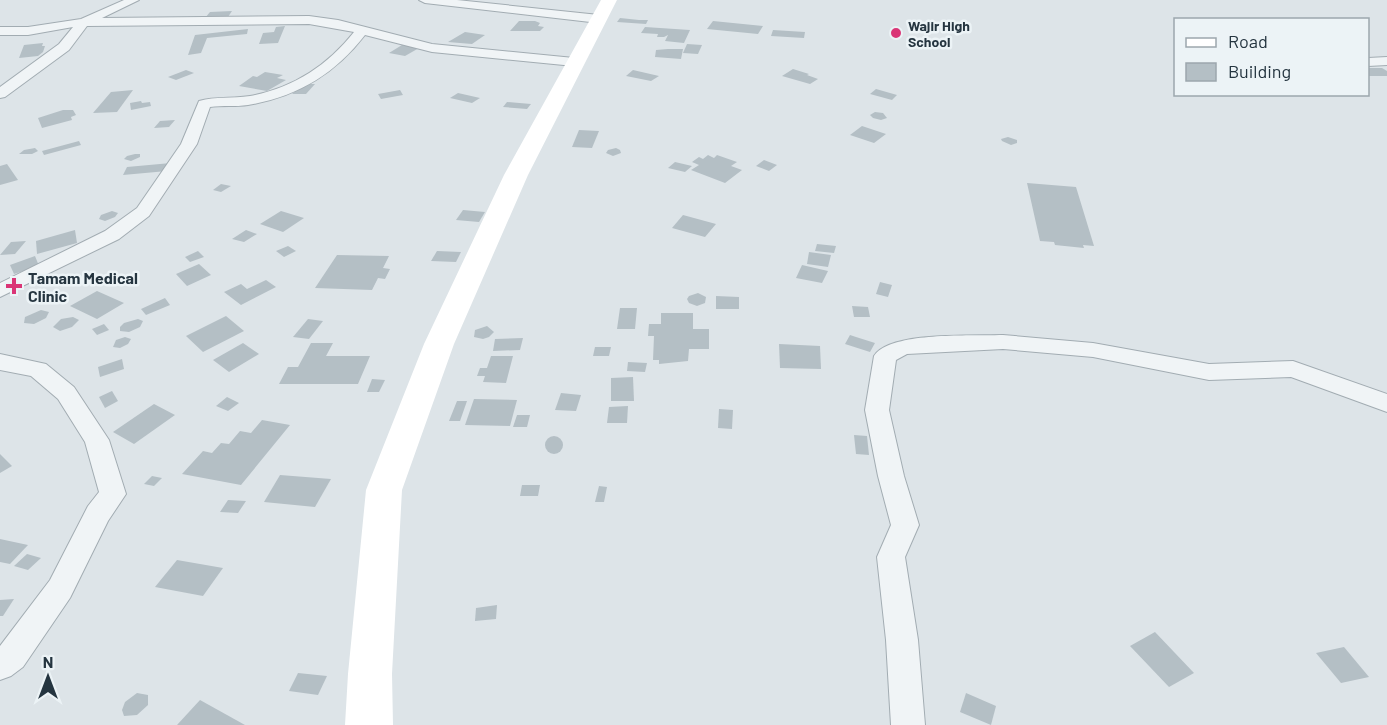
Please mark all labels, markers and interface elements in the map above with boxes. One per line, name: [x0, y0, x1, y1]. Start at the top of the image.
place label: Wajir High School: [908, 17, 970, 50]
legend: [1174, 18, 1369, 96]
marker: Wajir High School: [889, 26, 903, 40]
text: Road: [1228, 30, 1268, 52]
text: Building: [1228, 60, 1291, 82]
place label: Tamam Medical Clinic: [28, 268, 138, 305]
marker: Tamam Medical Clinic: [5, 277, 23, 295]
north arrow: [18, 647, 78, 707]
text: N: [43, 652, 53, 671]

